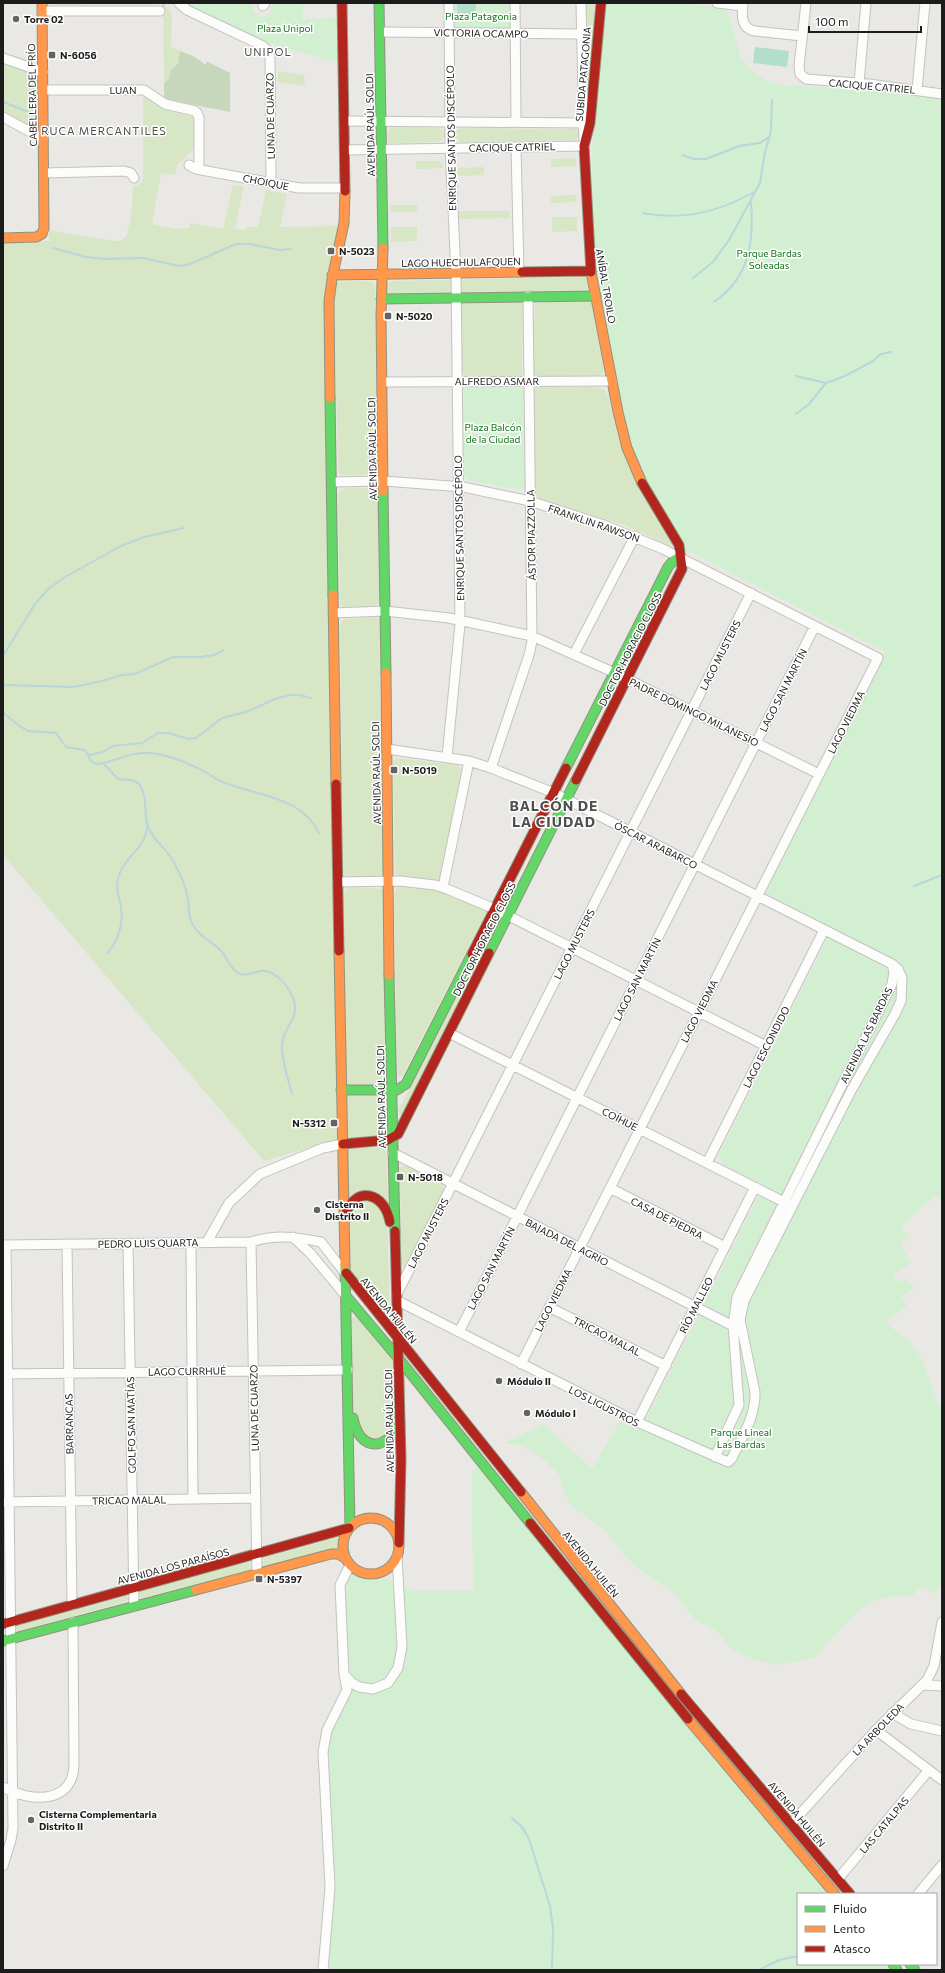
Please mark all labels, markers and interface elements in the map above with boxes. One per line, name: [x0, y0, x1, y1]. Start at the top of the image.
scale bar: [809, 8, 921, 34]
park label: Plaza Patagonia: [445, 10, 517, 22]
place label: Torre 02: [24, 13, 64, 25]
marker: Torre 02: [11, 14, 21, 24]
text: 100 m: [815, 14, 849, 28]
park label: Plaza Unipol: [257, 22, 313, 34]
street label: VICTORIA OCAMPO: [433, 26, 529, 40]
street label: SUBIDA PATAGONIA: [573, 26, 593, 122]
street label: CABELLERA DEL FRÍO: [25, 43, 39, 147]
district label: UNIPOL: [244, 45, 292, 58]
place label: N-6056: [60, 49, 97, 61]
marker: N-6056: [47, 50, 57, 60]
street label: ENRIQUE SANTOS DISCÉPOLO: [444, 65, 458, 211]
street label: LUNA DE CUARZO: [263, 73, 277, 159]
street label: AVENIDA RAÚL SOLDI: [363, 73, 377, 177]
street label: CACIQUE CATRIEL: [828, 76, 916, 96]
street label: LUAN: [109, 84, 137, 96]
district label: RUCA MERCANTILES: [41, 124, 167, 137]
street label: CACIQUE CATRIEL: [468, 140, 556, 154]
street label: CHOIQUE: [242, 172, 290, 192]
place label: N-5023: [339, 245, 375, 257]
marker: N-5023: [326, 246, 336, 256]
park label: Parque Bardas Soleadas: [736, 247, 802, 271]
street label: ANÍBAL TROILO: [594, 248, 618, 324]
street label: LAGO HUECHULAFQUEN: [401, 255, 521, 269]
place label: N-5020: [396, 310, 433, 322]
marker: N-5020: [383, 311, 393, 321]
street label: ALFREDO ASMAR: [455, 375, 539, 387]
street label: AVENIDA RAÚL SOLDI: [365, 397, 379, 501]
park label: Plaza Balcón de la Ciudad: [464, 421, 522, 445]
street label: ENRIQUE SANTOS DISCÉPOLO: [452, 455, 466, 601]
street label: ÁSTOR PIAZZOLLA: [524, 489, 538, 581]
street label: FRANKLIN RAWSON: [547, 502, 641, 544]
street label: DOCTOR HORACIO CLOSS: [596, 590, 664, 708]
street label: LAGO MUSTERS: [697, 618, 743, 692]
street label: LAGO SAN MARTÍN: [757, 646, 809, 734]
street label: PADRE DOMINGO MILANESIO: [627, 675, 761, 749]
street label: LAGO VIEDMA: [825, 688, 867, 755]
street label: AVENIDA RAÚL SOLDI: [369, 721, 383, 825]
place label: N-5019: [402, 764, 437, 776]
marker: N-5019: [389, 765, 399, 775]
district label: BALCÓN DE LA CIUDAD: [510, 797, 598, 830]
street label: ÓSCAR ARABARCO: [612, 819, 700, 871]
street label: DOCTOR HORACIO CLOSS: [450, 880, 518, 998]
street label: LAGO MUSTERS: [551, 907, 597, 981]
street label: LAGO SAN MARTÍN: [611, 935, 663, 1023]
street label: LAGO VIEDMA: [678, 977, 720, 1044]
street label: AVENIDA LAS BARDAS: [837, 985, 895, 1085]
street label: LAGO ESCONDIDO: [740, 1004, 792, 1090]
street label: AVENIDA RAÚL SOLDI: [374, 1045, 388, 1149]
street label: COÍHUE: [600, 1105, 640, 1133]
place label: N-5312: [292, 1117, 326, 1129]
marker: N-5312: [329, 1118, 339, 1128]
place label: N-5018: [408, 1171, 443, 1183]
marker: N-5018: [395, 1172, 405, 1182]
street label: CASA DE PIEDRA: [629, 1195, 705, 1241]
street label: LAGO MUSTERS: [405, 1196, 451, 1270]
place label: Cisterna Distrito II: [325, 1198, 369, 1222]
marker: Cisterna Distrito II: [312, 1205, 322, 1215]
street label: BAJADA DEL AGRIO: [523, 1216, 611, 1268]
street label: LAGO SAN MARTÍN: [465, 1224, 517, 1312]
street label: PEDRO LUIS QUARTA: [98, 1236, 199, 1250]
street label: LAGO VIEDMA: [532, 1266, 574, 1333]
street label: AVENIDA HUILÉN: [359, 1274, 419, 1346]
street label: RÍO MALLEO: [677, 1275, 715, 1335]
street label: TRICAO MALAL: [571, 1314, 643, 1358]
street label: LAGO CURRHUÉ: [148, 1364, 226, 1378]
street label: LUNA DE CUARZO: [247, 1365, 261, 1451]
street label: AVENIDA RAÚL SOLDI: [382, 1369, 396, 1473]
place label: Módulo II: [507, 1375, 551, 1387]
street label: GOLFO SAN MATÍAS: [124, 1376, 138, 1474]
marker: Módulo II: [494, 1376, 504, 1386]
street label: LOS LIGUSTROS: [567, 1383, 641, 1429]
street label: BARRANCAS: [62, 1393, 76, 1454]
place label: Módulo I: [535, 1407, 576, 1419]
marker: Módulo I: [522, 1408, 532, 1418]
park label: Parque Lineal Las Bardas: [710, 1426, 772, 1450]
street label: TRICAO MALAL: [92, 1493, 166, 1507]
street label: AVENIDA HUILÉN: [561, 1528, 621, 1600]
street label: AVENIDA LOS PARAÍSOS: [116, 1545, 231, 1587]
place label: N-5397: [267, 1573, 302, 1585]
marker: N-5397: [254, 1574, 264, 1584]
street label: LA ARBOLEDA: [850, 1700, 906, 1758]
street label: AVENIDA HUILÉN: [766, 1779, 828, 1849]
street label: LAS CATALPAS: [857, 1794, 911, 1856]
place label: Cisterna Complementaria Distrito II: [39, 1808, 157, 1832]
marker: Cisterna Complementaria Distrito II: [26, 1815, 36, 1825]
legend: [797, 1893, 937, 1965]
text: Fluido: [833, 1901, 867, 1915]
text: Lento: [833, 1921, 865, 1935]
text: Atasco: [833, 1941, 871, 1955]

